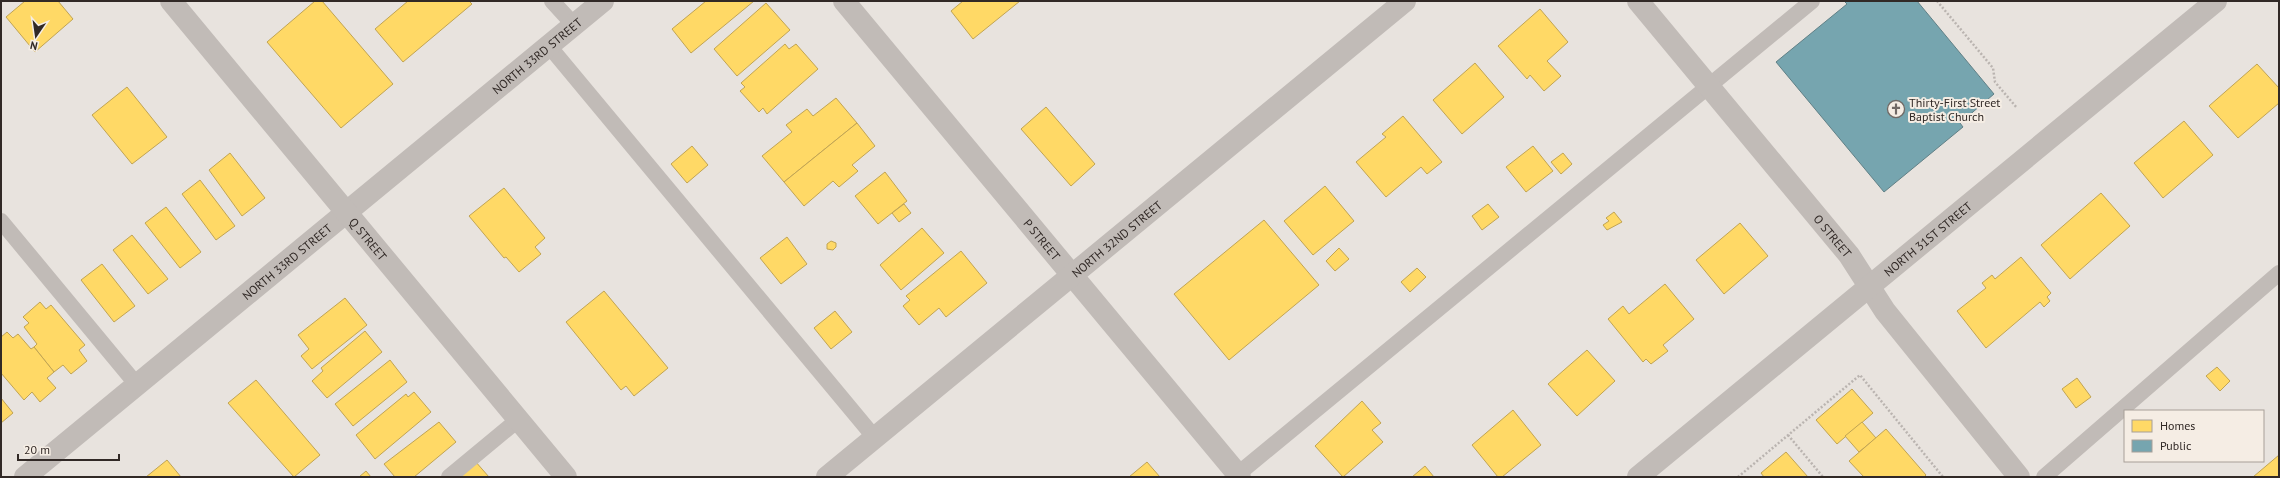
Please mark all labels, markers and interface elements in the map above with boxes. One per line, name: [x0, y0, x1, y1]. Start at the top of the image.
street label: NORTH 33RD STREET: [489, 14, 585, 97]
north arrow: [16, 16, 56, 56]
text: N: [29, 38, 39, 53]
place label: Thirty-First Street Baptist Church: [1909, 95, 2000, 124]
church icon: Thirty-First Street Baptist Church: [1886, 99, 1906, 119]
street label: NORTH 32ND STREET: [1068, 197, 1165, 280]
street label: NORTH 31ST STREET: [1881, 198, 1975, 279]
street label: O STREET: [1811, 211, 1855, 260]
street label: Q STREET: [346, 214, 391, 264]
street label: P STREET: [1021, 216, 1064, 263]
street label: NORTH 33RD STREET: [239, 220, 335, 303]
legend: [2124, 410, 2264, 462]
text: Homes: [2160, 418, 2195, 433]
scale bar: [18, 436, 119, 462]
text: Public: [2160, 438, 2192, 453]
text: 20 m: [24, 442, 50, 457]

